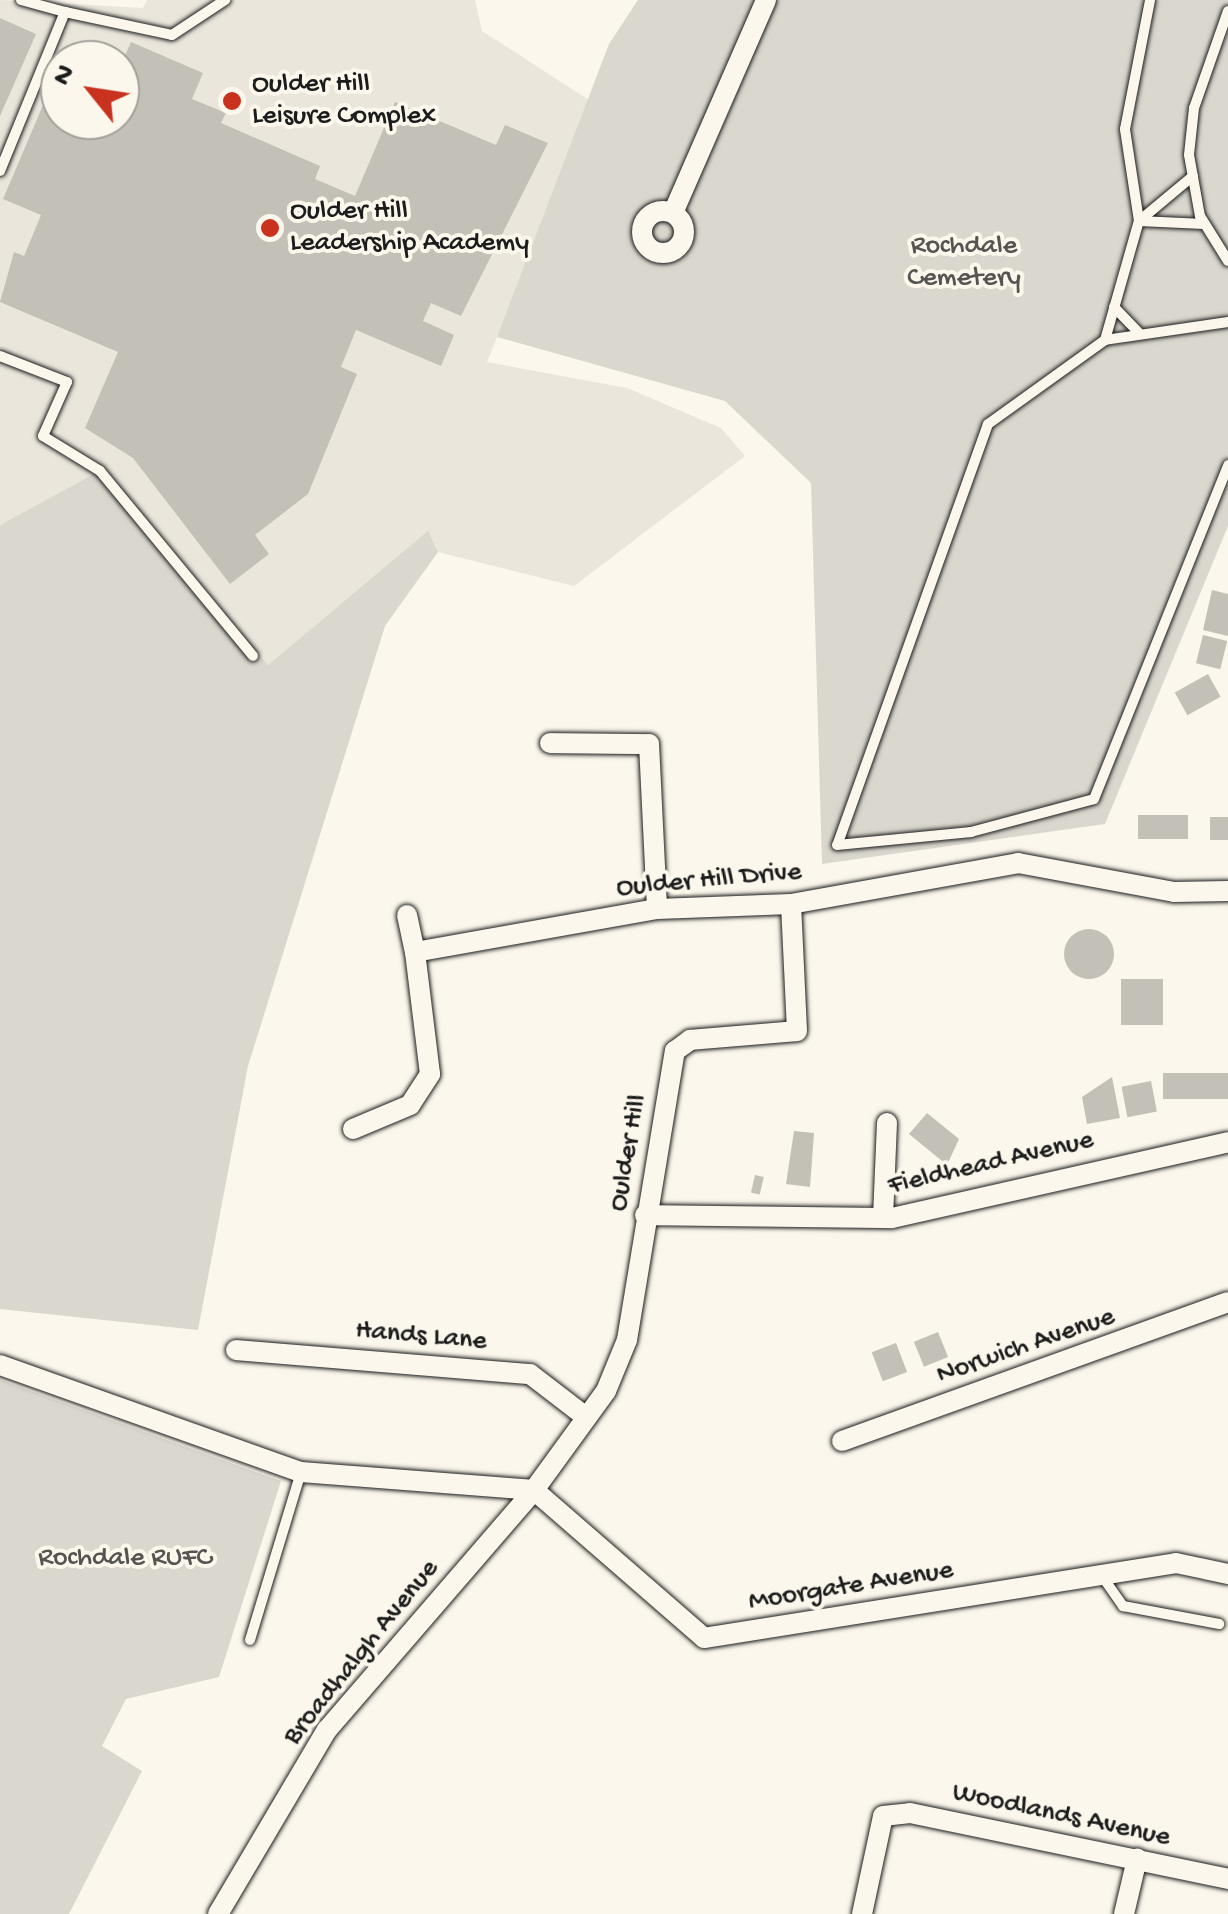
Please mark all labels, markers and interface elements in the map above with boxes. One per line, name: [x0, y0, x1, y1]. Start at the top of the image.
north arrow: [40, 40, 140, 140]
text: N: [46, 60, 84, 92]
place label: Oulder Hill Leisure Complex: [252, 68, 436, 134]
marker: Oulder Hill Leisure Complex: [221, 90, 243, 112]
place label: Oulder Hill Leadership Academy: [290, 195, 529, 261]
marker: Oulder Hill Leadership Academy: [259, 217, 281, 239]
park label: Rochdale Cemetery: [907, 230, 1021, 296]
street label: Oulder Hill Drive: [615, 856, 803, 906]
street label: Oulder Hill: [602, 1092, 656, 1214]
street label: Fieldhead Avenue: [885, 1124, 1097, 1204]
street label: Norwich Avenue: [933, 1301, 1119, 1393]
street label: Hands Lane: [354, 1315, 488, 1359]
park label: Rochdale RUFC: [38, 1542, 212, 1576]
street label: Broadhalgh Avenue: [277, 1553, 447, 1753]
street label: Moorgate Avenue: [746, 1554, 956, 1620]
street label: Woodlands Avenue: [949, 1777, 1173, 1855]

